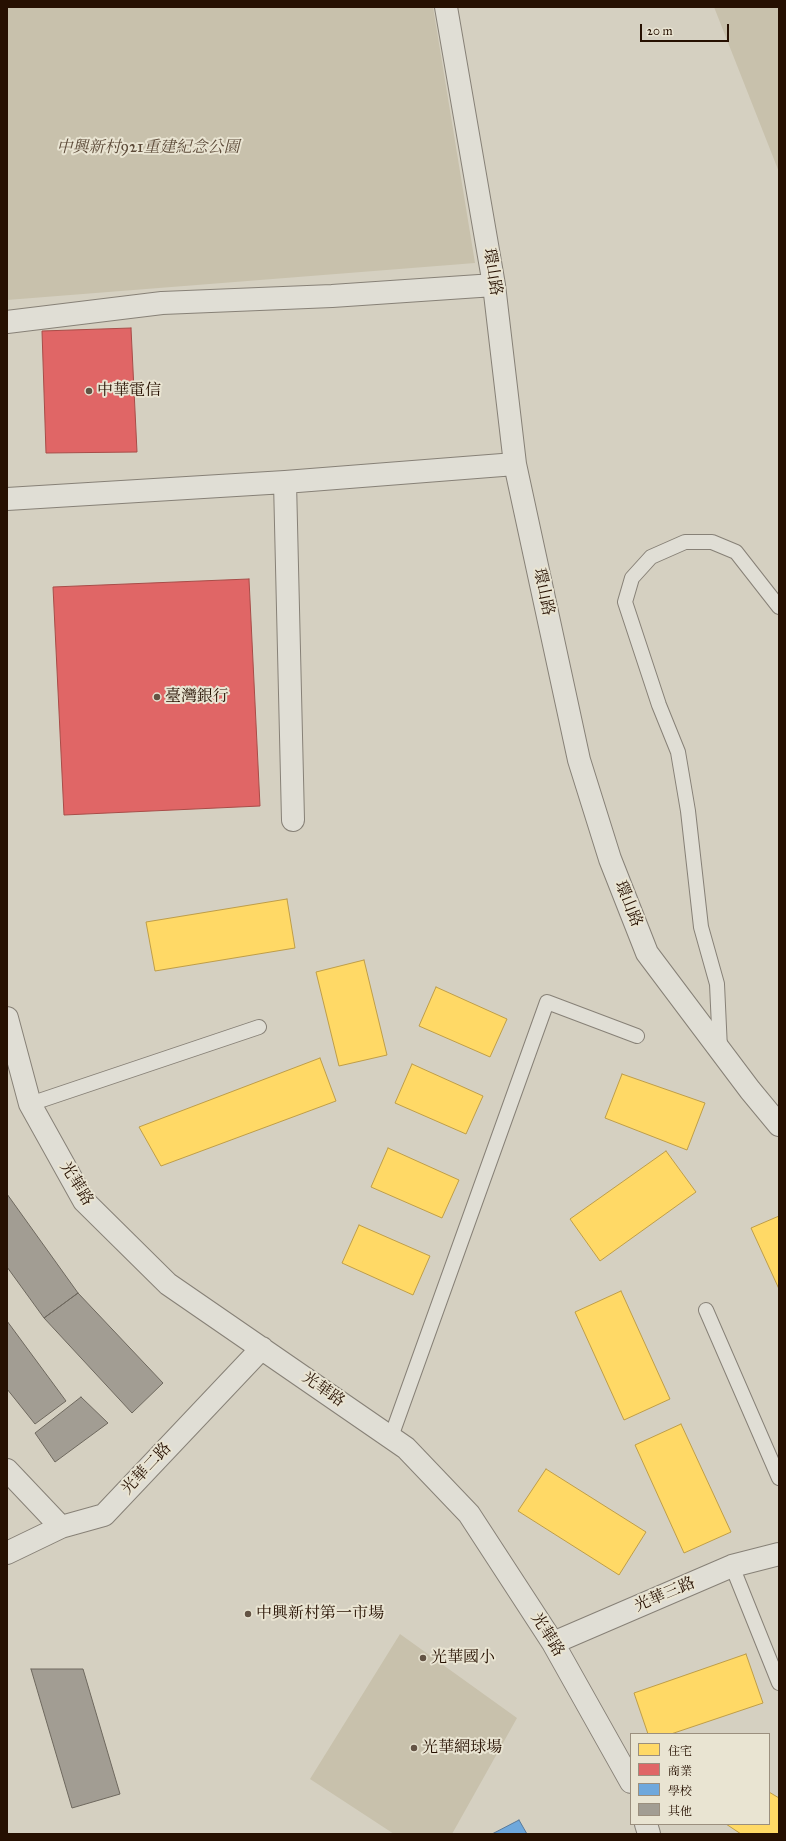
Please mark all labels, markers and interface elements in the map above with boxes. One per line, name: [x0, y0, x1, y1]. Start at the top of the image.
scale bar: [642, 16, 731, 42]
text: 20 m: [647, 24, 673, 38]
park label: 中興新村921重建紀念公園: [57, 138, 239, 158]
street label: 環山路: [479, 247, 505, 297]
place label: 中華電信: [97, 381, 161, 401]
marker: 中華電信: [84, 386, 94, 396]
street label: 環山路: [529, 567, 557, 617]
place label: 臺灣銀行: [165, 687, 229, 707]
marker: 臺灣銀行: [152, 692, 162, 702]
street label: 環山路: [610, 878, 646, 930]
street label: 光華路: [55, 1159, 97, 1209]
street label: 光華路: [298, 1368, 348, 1412]
street label: 光華二路: [118, 1439, 176, 1499]
street label: 光華三路: [632, 1574, 698, 1616]
place label: 中興新村第一市場: [256, 1604, 384, 1624]
marker: 中興新村第一市場: [243, 1609, 253, 1619]
street label: 光華路: [526, 1610, 568, 1660]
place label: 光華國小: [431, 1648, 495, 1668]
marker: 光華國小: [418, 1653, 428, 1663]
legend: [630, 1733, 770, 1825]
place label: 光華網球場: [422, 1738, 502, 1758]
marker: 光華網球場: [409, 1743, 419, 1753]
text: 住宅: [668, 1744, 692, 1758]
text: 商業: [668, 1764, 692, 1778]
text: 學校: [668, 1784, 692, 1798]
text: 其他: [668, 1804, 692, 1818]

